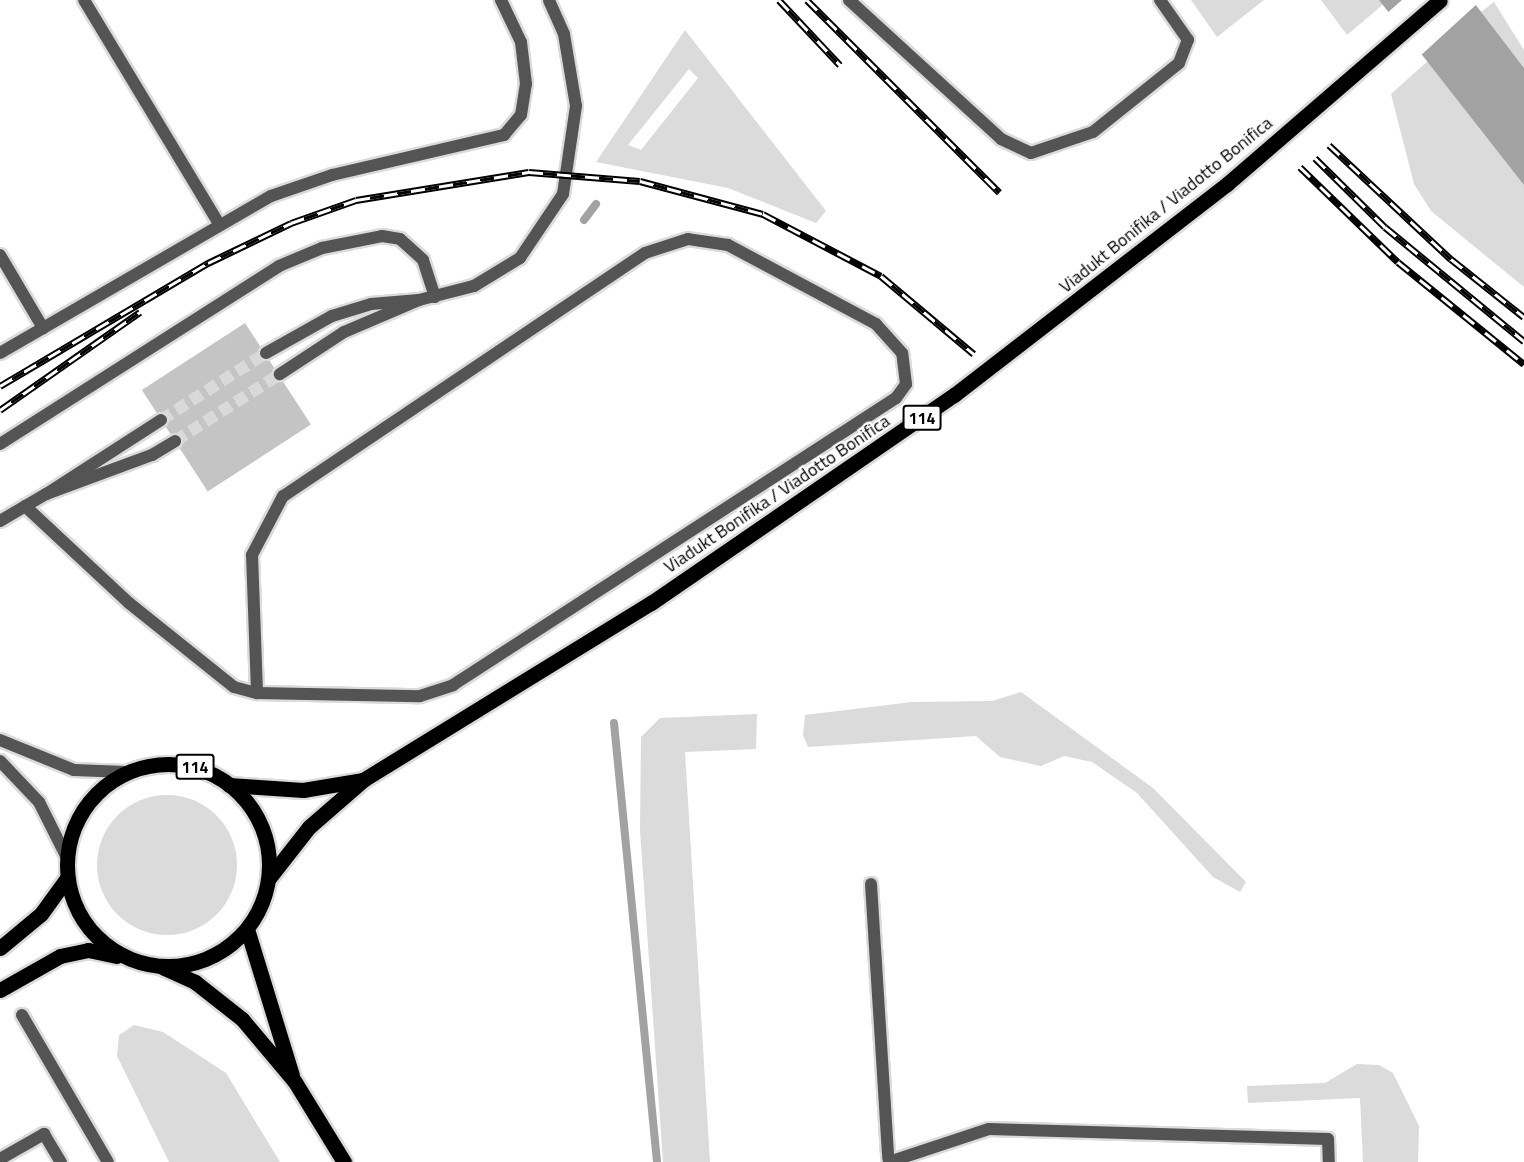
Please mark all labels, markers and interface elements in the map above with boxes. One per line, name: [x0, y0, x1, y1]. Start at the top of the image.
street label: Viadukt Bonifika / Viadotto Bonifica: [1055, 112, 1277, 298]
road number: 114: [902, 405, 942, 431]
street label: Viadukt Bonifika / Viadotto Bonifica: [660, 410, 894, 578]
road number: 114: [176, 754, 214, 780]

